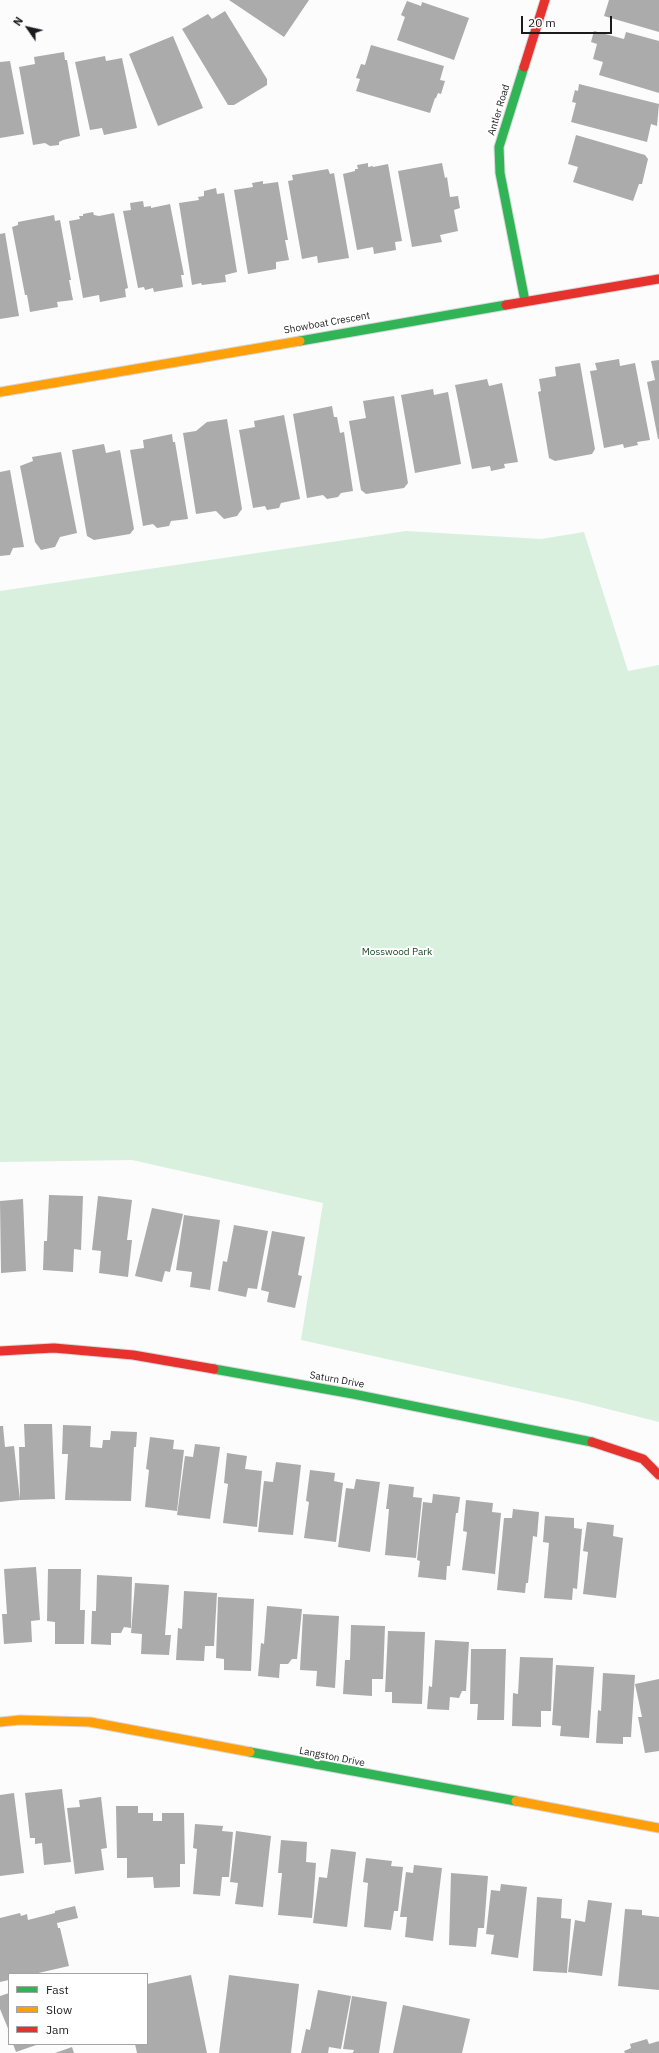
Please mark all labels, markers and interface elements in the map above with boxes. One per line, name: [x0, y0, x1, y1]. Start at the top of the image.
north arrow: [8, 8, 48, 48]
scale bar: [523, 8, 614, 34]
text: N: [10, 14, 26, 29]
text: 20 m: [528, 15, 556, 30]
street label: Antler Road: [486, 83, 512, 137]
street label: Showboat Crescent: [283, 310, 371, 336]
park label: Mosswood Park: [362, 946, 432, 958]
street label: Saturn Drive: [309, 1369, 365, 1391]
street label: Langston Drive: [298, 1745, 366, 1769]
legend: [8, 1973, 148, 2045]
text: Fast: [46, 1982, 69, 1997]
text: Slow: [46, 2002, 72, 2017]
text: Jam: [46, 2022, 69, 2037]

